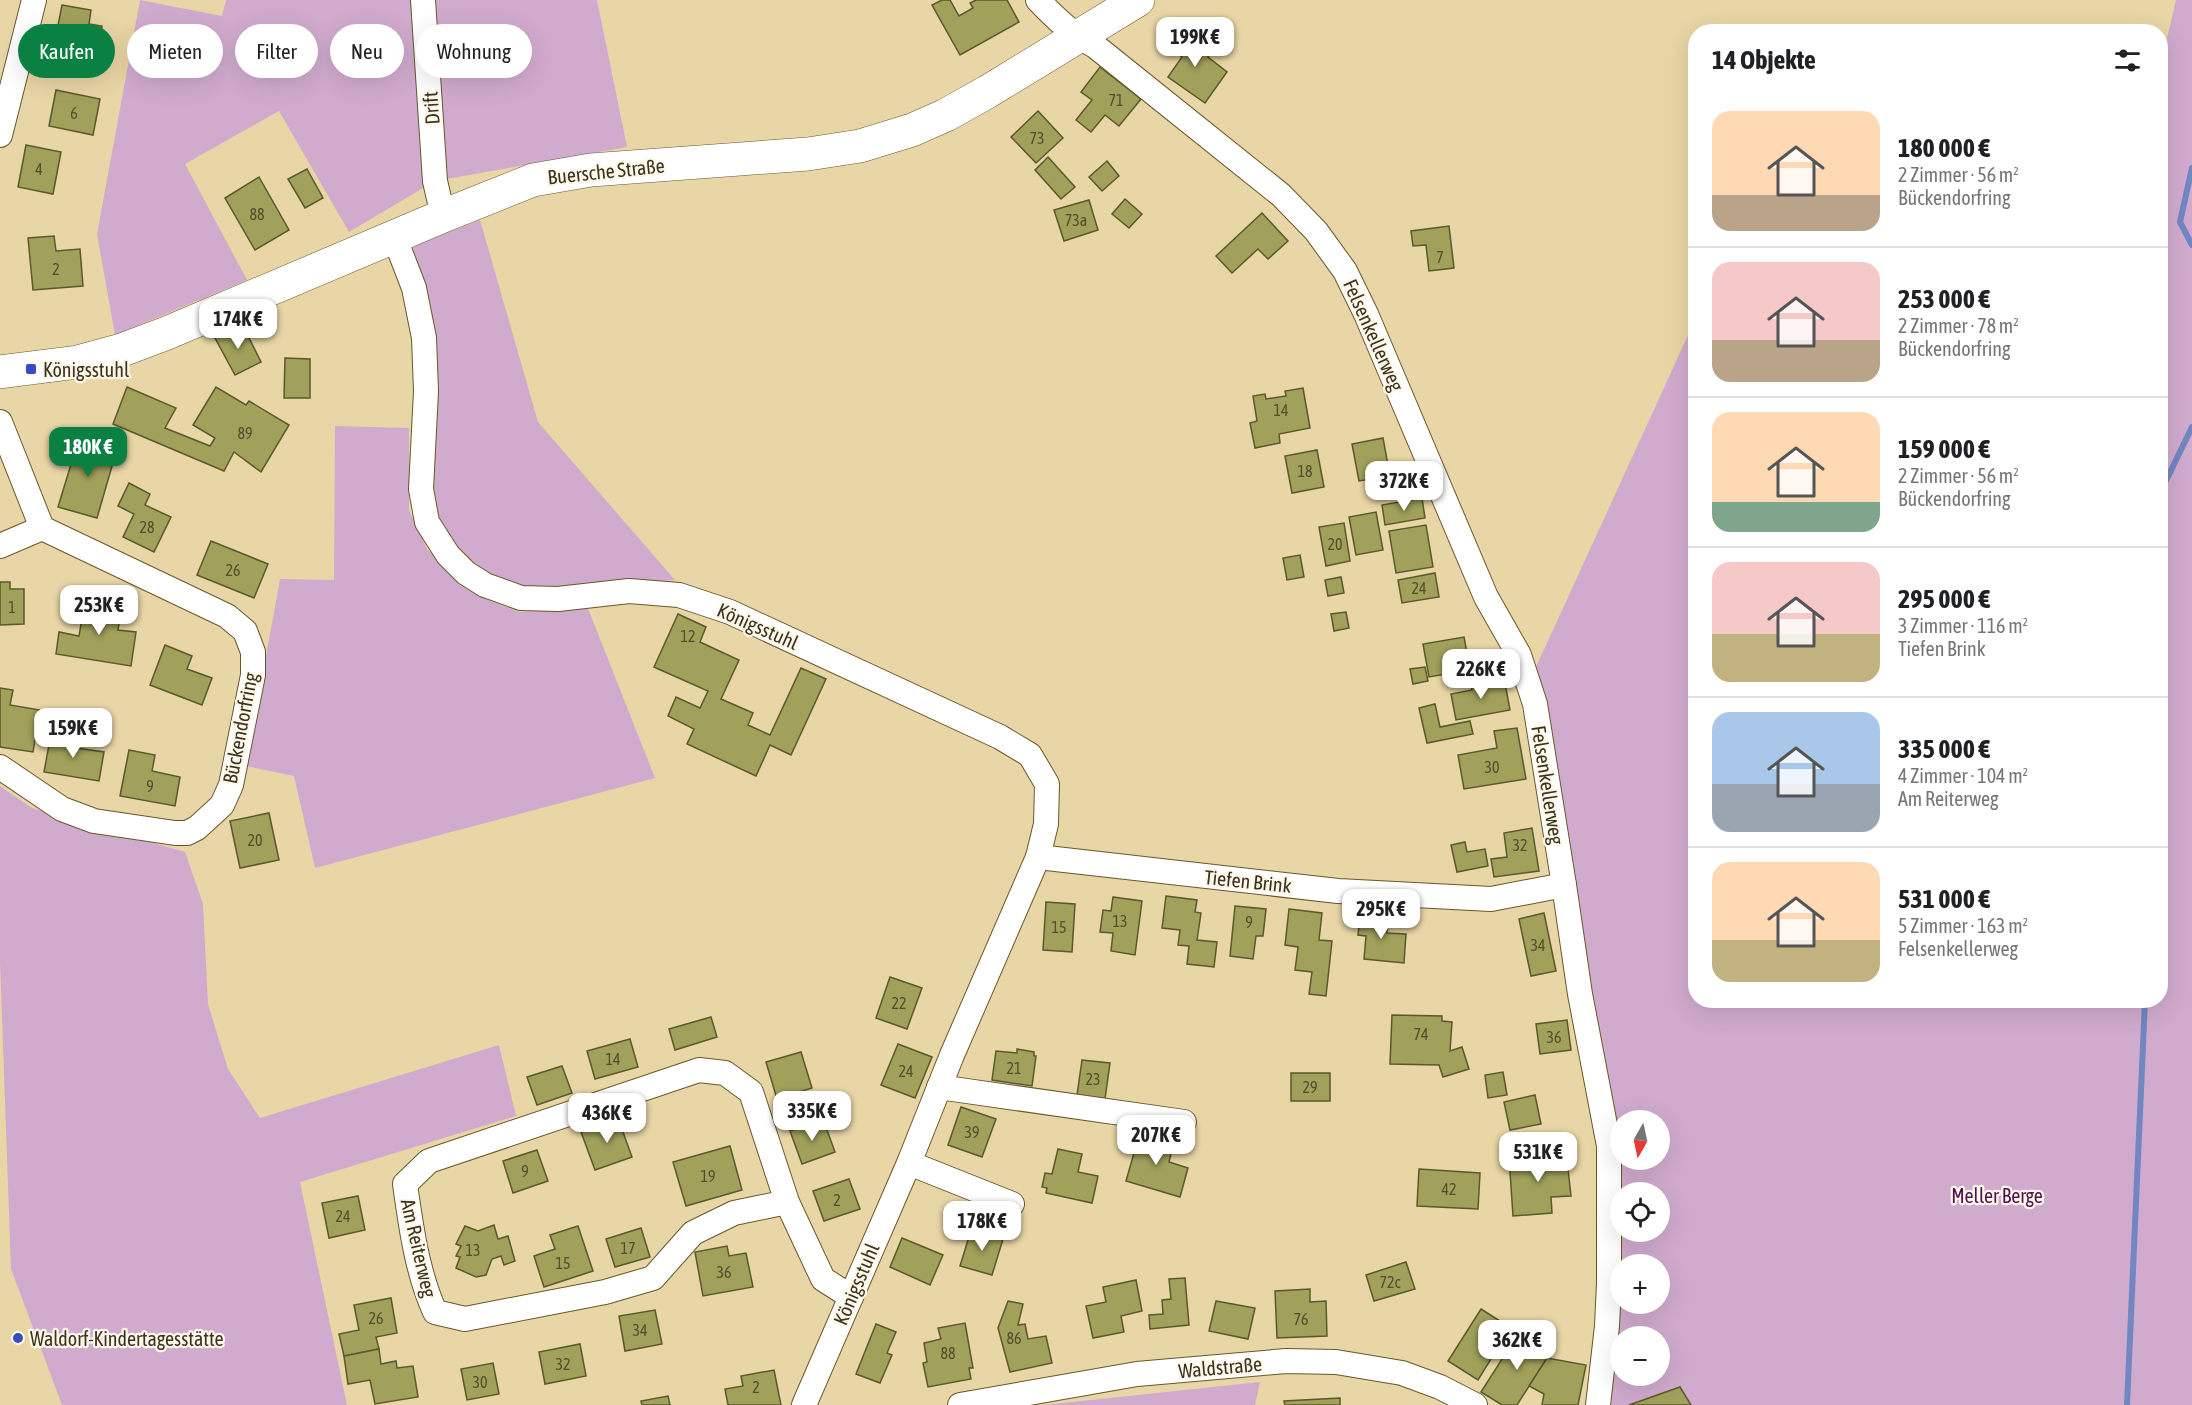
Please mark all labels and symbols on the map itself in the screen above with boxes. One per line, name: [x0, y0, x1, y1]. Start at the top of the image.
pin: 199K €: [1146, 17, 1244, 68]
street label: Drift: [418, 91, 444, 125]
house number: 71: [1108, 91, 1124, 109]
house number: 6: [70, 104, 78, 122]
house number: 73: [1029, 129, 1045, 147]
street label: Buersche Straße: [546, 153, 666, 189]
house number: 4: [35, 160, 43, 178]
house number: 88: [249, 205, 265, 223]
house number: 73a: [1065, 211, 1087, 229]
house number: 7: [1436, 248, 1444, 266]
house number: 2: [52, 260, 60, 278]
street label: Felsenkellerweg: [1339, 275, 1409, 395]
pin: 174K €: [189, 299, 287, 350]
place label: Königsstuhl: [43, 358, 130, 381]
marker: Königsstuhl: [24, 362, 38, 376]
house number: 14: [1273, 401, 1289, 419]
house number: 89: [237, 424, 253, 442]
pin: 180K €: [39, 427, 137, 478]
pin: 372K €: [1355, 461, 1453, 512]
house number: 18: [1297, 462, 1313, 480]
house number: 28: [139, 518, 155, 536]
house number: 20: [1327, 535, 1343, 553]
house number: 26: [225, 561, 241, 579]
house number: 24: [1411, 579, 1427, 597]
pin: 253K €: [50, 585, 148, 636]
house number: 1: [8, 598, 16, 616]
street label: Königsstuhl: [714, 598, 803, 654]
house number: 12: [680, 627, 696, 645]
pin: 226K €: [1432, 649, 1530, 700]
street label: Bückendorfring: [218, 670, 262, 785]
pin: 159K €: [24, 708, 122, 759]
street label: Felsenkellerweg: [1527, 724, 1569, 847]
house number: 30: [1484, 758, 1500, 776]
house number: 9: [146, 777, 154, 795]
house number: 20: [247, 831, 263, 849]
house number: 32: [1512, 836, 1528, 854]
street label: Tiefen Brink: [1203, 865, 1293, 897]
pin: 295K €: [1332, 889, 1430, 940]
house number: 13: [1112, 912, 1128, 930]
house number: 9: [1245, 913, 1253, 931]
house number: 15: [1051, 918, 1067, 936]
house number: 34: [1530, 936, 1546, 954]
house number: 22: [891, 994, 907, 1012]
house number: 74: [1413, 1025, 1429, 1043]
house number: 36: [1546, 1028, 1562, 1046]
house number: 14: [605, 1050, 621, 1068]
house number: 21: [1006, 1059, 1022, 1077]
house number: 24: [898, 1062, 914, 1080]
house number: 23: [1085, 1070, 1101, 1088]
house number: 29: [1302, 1078, 1318, 1096]
pin: 335K €: [763, 1091, 861, 1142]
pin: 436K €: [558, 1093, 656, 1144]
north arrow: [1610, 1110, 1670, 1170]
pin: 207K €: [1107, 1115, 1205, 1166]
house number: 39: [964, 1123, 980, 1141]
pin: 531K €: [1489, 1132, 1587, 1183]
house number: 9: [521, 1162, 529, 1180]
house number: 19: [700, 1167, 716, 1185]
house number: 42: [1441, 1180, 1457, 1198]
park label: Meller Berge: [1951, 1184, 2043, 1207]
house number: 2: [833, 1191, 841, 1209]
street label: Am Reiterweg: [396, 1196, 442, 1300]
pin: 178K €: [933, 1201, 1031, 1252]
house number: 24: [335, 1207, 351, 1225]
house number: 17: [620, 1239, 636, 1257]
street label: Königsstuhl: [829, 1239, 884, 1328]
house number: 13: [465, 1241, 481, 1259]
house number: 15: [555, 1254, 571, 1272]
house number: 36: [716, 1263, 732, 1281]
house number: 72c: [1380, 1273, 1401, 1291]
house number: 26: [368, 1309, 384, 1327]
house number: 76: [1293, 1310, 1309, 1328]
pin: 362K €: [1468, 1320, 1566, 1371]
house number: 34: [632, 1321, 648, 1339]
place label: Waldorf-Kindertagesstätte: [30, 1327, 224, 1350]
house number: 86: [1006, 1329, 1022, 1347]
marker: Waldorf-Kindertagesstätte: [11, 1331, 25, 1345]
house number: 88: [940, 1344, 956, 1362]
street label: Waldstraße: [1177, 1352, 1263, 1382]
house number: 32: [555, 1355, 571, 1373]
house number: 30: [472, 1373, 488, 1391]
house number: 2: [752, 1378, 760, 1396]

